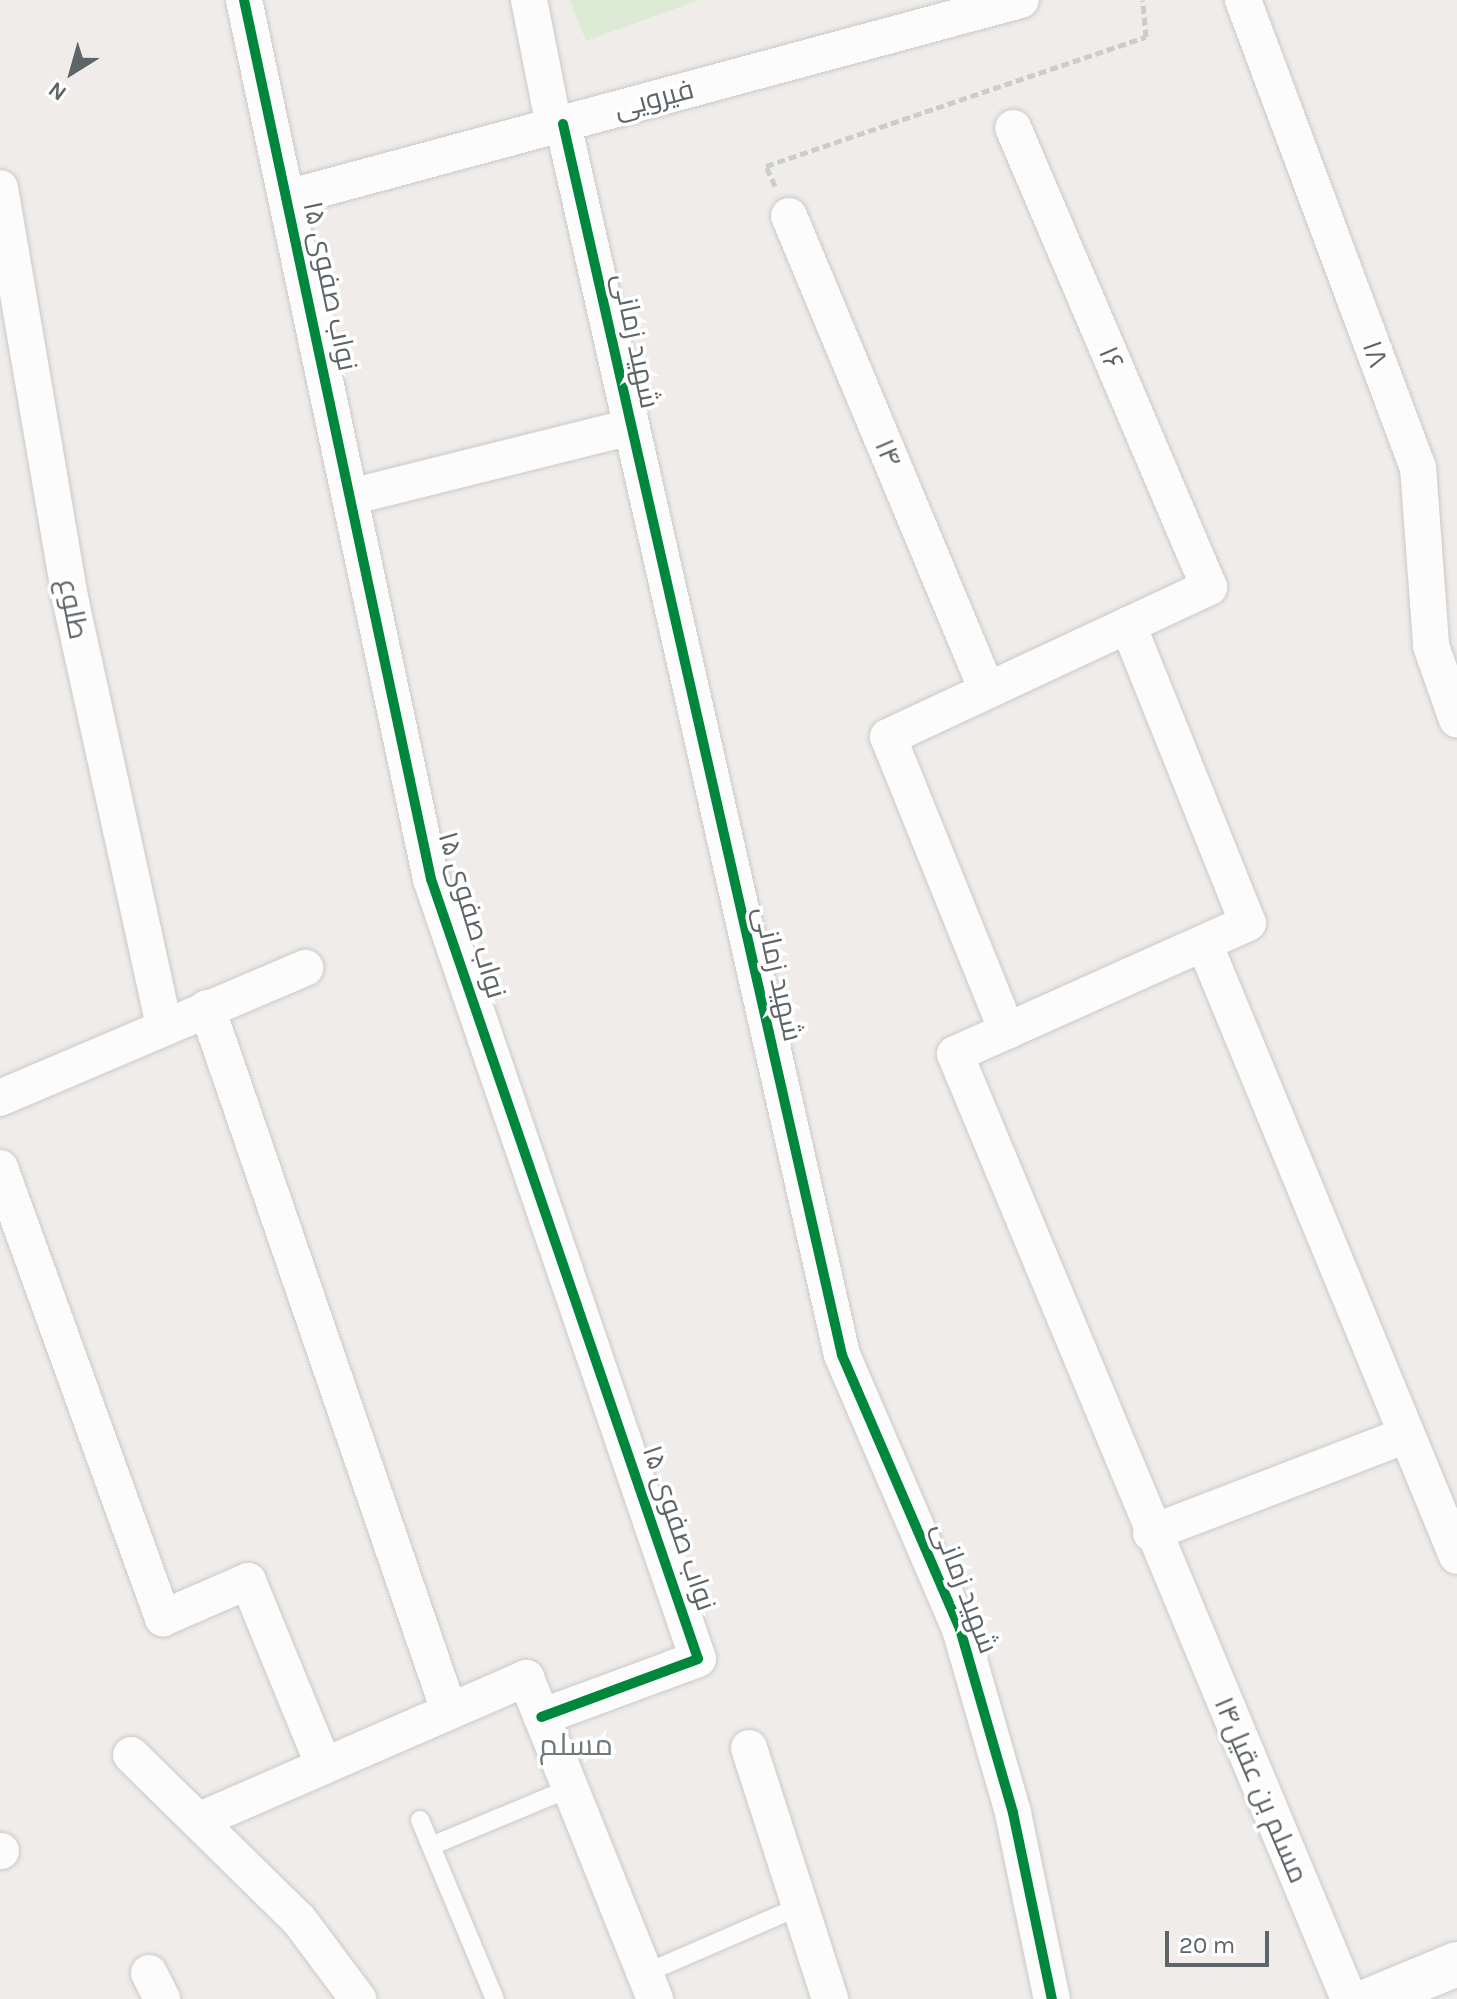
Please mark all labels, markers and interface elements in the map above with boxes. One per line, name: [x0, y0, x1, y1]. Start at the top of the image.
north arrow: [32, 32, 112, 112]
street label: فیرویی: [610, 72, 698, 126]
text: N: [43, 76, 72, 106]
street label: نواب صفوی ۱۵: [296, 198, 364, 374]
street label: شهید زمانی: [605, 270, 667, 412]
street label: ۱۸: [1355, 336, 1395, 372]
street label: ۱۶: [1091, 341, 1131, 375]
street label: ۱۴: [867, 434, 909, 472]
street label: طلوع: [51, 576, 95, 642]
street label: نواب صفوی ۱۵: [431, 828, 513, 1002]
street label: شهید زمانی: [746, 903, 810, 1045]
street label: نواب صفوی ۱۵: [635, 1441, 723, 1615]
street label: شهید زمانی: [925, 1518, 1005, 1658]
street label: مسلم بن عقیل۱۴: [1207, 1692, 1315, 1888]
district label: مسلم: [539, 1727, 613, 1763]
scale bar: [1169, 1915, 1273, 1965]
text: 20 m: [1179, 1931, 1235, 1959]

